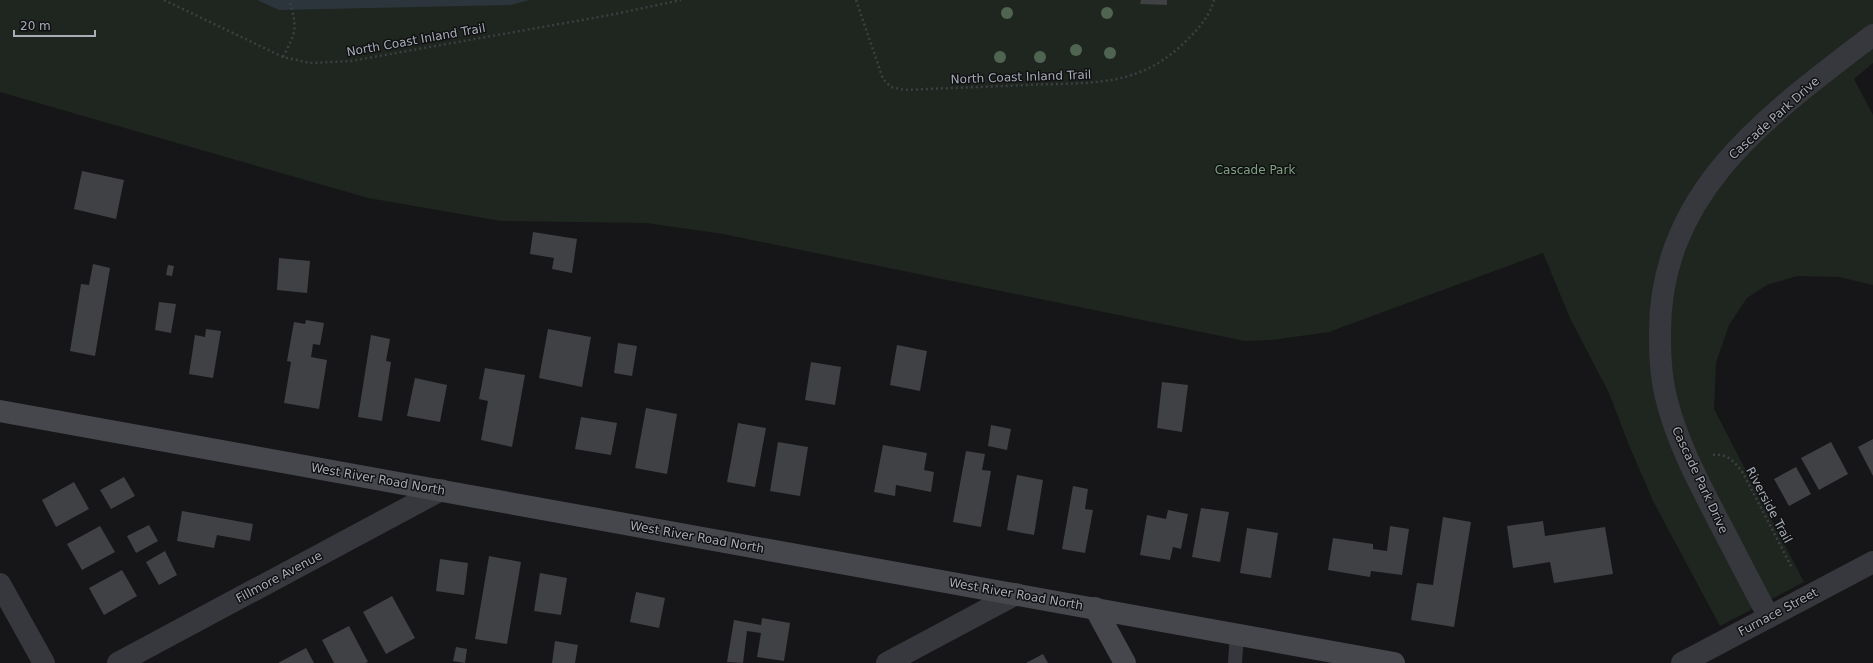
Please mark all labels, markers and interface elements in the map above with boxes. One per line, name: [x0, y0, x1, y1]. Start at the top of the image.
scale bar: [14, 12, 95, 38]
text: 20 m: [20, 19, 51, 33]
street label: North Coast Inland Trail: [346, 21, 486, 59]
street label: North Coast Inland Trail: [950, 68, 1092, 86]
street label: Cascade Park Drive: [1726, 74, 1822, 162]
park label: Cascade Park: [1215, 163, 1295, 177]
street label: Cascade Park Drive: [1669, 424, 1731, 536]
street label: West River Road North: [310, 460, 446, 498]
street label: Riverside Trail: [1743, 465, 1795, 545]
street label: West River Road North: [629, 518, 765, 556]
street label: Fillmore Avenue: [234, 548, 324, 606]
street label: West River Road North: [948, 575, 1084, 613]
street label: Furnace Street: [1736, 585, 1820, 639]

